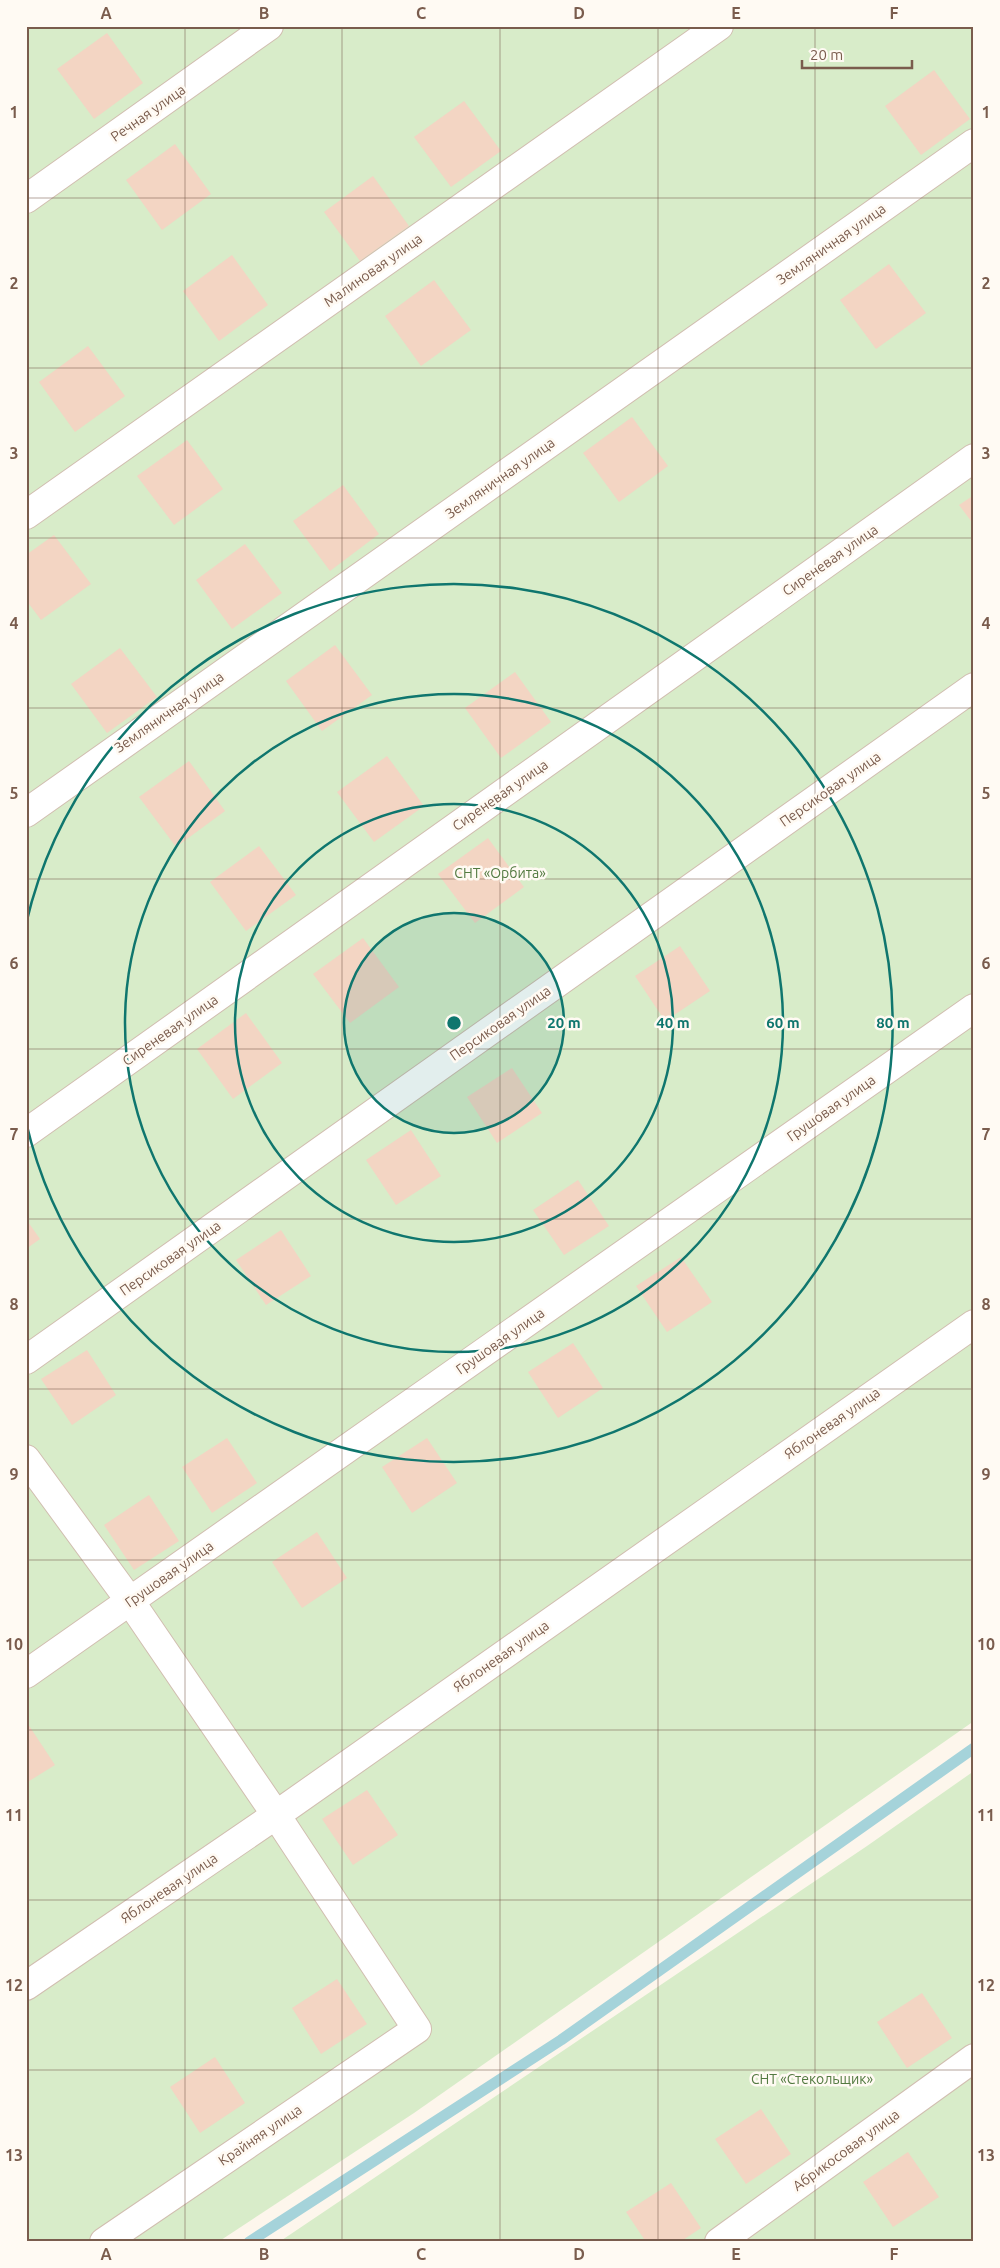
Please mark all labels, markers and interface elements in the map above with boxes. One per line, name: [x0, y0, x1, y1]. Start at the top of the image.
text: A: [100, 4, 112, 22]
text: B: [259, 4, 269, 22]
text: C: [416, 4, 426, 22]
text: D: [573, 4, 585, 22]
text: E: [731, 4, 741, 22]
text: F: [890, 4, 899, 22]
scale bar: [802, 38, 912, 70]
text: 20 m: [810, 46, 843, 63]
street label: Речная улица: [108, 81, 188, 145]
text: 1: [9, 103, 19, 121]
text: 1: [981, 103, 991, 121]
street label: Земляничная улица: [773, 200, 889, 288]
street label: Малиновая улица: [321, 230, 425, 310]
text: 2: [9, 274, 19, 292]
text: 2: [981, 274, 991, 292]
street label: Земляничная улица: [442, 434, 558, 522]
text: 3: [9, 444, 19, 462]
text: 3: [981, 444, 991, 462]
street label: Сиреневая улица: [779, 521, 881, 599]
text: 4: [9, 614, 19, 632]
text: 4: [981, 614, 991, 632]
street label: Земляничная улица: [111, 668, 227, 756]
street label: Персиковая улица: [776, 748, 884, 830]
street label: Сиреневая улица: [449, 756, 551, 834]
text: 5: [9, 784, 19, 802]
text: 5: [981, 784, 991, 802]
park label: СНТ «Орбита»: [454, 865, 546, 881]
text: 6: [9, 954, 19, 972]
text: 6: [981, 954, 991, 972]
street label: Персиковая улица: [446, 982, 554, 1064]
street label: Сиреневая улица: [119, 991, 221, 1069]
centre of rings: [445, 1014, 463, 1032]
text: 20 m: [547, 1014, 581, 1031]
text: 40 m: [656, 1014, 690, 1031]
text: 60 m: [766, 1014, 800, 1031]
text: 80 m: [876, 1014, 910, 1031]
street label: Грушовая улица: [784, 1072, 878, 1144]
text: 7: [9, 1125, 19, 1143]
text: 7: [981, 1125, 991, 1143]
street label: Персиковая улица: [116, 1217, 224, 1299]
text: 8: [9, 1295, 19, 1313]
text: 8: [981, 1295, 991, 1313]
street label: Грушовая улица: [453, 1305, 547, 1377]
street label: Яблоневая улица: [781, 1384, 883, 1462]
text: 9: [9, 1465, 19, 1483]
text: 9: [981, 1465, 991, 1483]
street label: Грушовая улица: [122, 1538, 216, 1610]
street label: Яблоневая улица: [450, 1617, 552, 1695]
text: 10: [5, 1635, 23, 1653]
text: 10: [977, 1635, 995, 1653]
text: 11: [5, 1806, 23, 1824]
text: 11: [977, 1806, 995, 1824]
street label: Яблоневая улица: [118, 1850, 220, 1926]
text: 12: [5, 1976, 23, 1994]
text: 12: [977, 1976, 995, 1994]
park label: СНТ «Стекольщик»: [751, 2071, 874, 2087]
street label: Крайняя улица: [215, 2101, 305, 2169]
street label: Абрикосовая улица: [790, 2106, 902, 2194]
text: 13: [5, 2146, 23, 2164]
text: 13: [977, 2146, 995, 2164]
text: A: [100, 2245, 112, 2263]
text: B: [259, 2245, 269, 2263]
text: C: [416, 2245, 426, 2263]
text: D: [573, 2245, 585, 2263]
text: E: [731, 2245, 741, 2263]
text: F: [890, 2245, 899, 2263]

